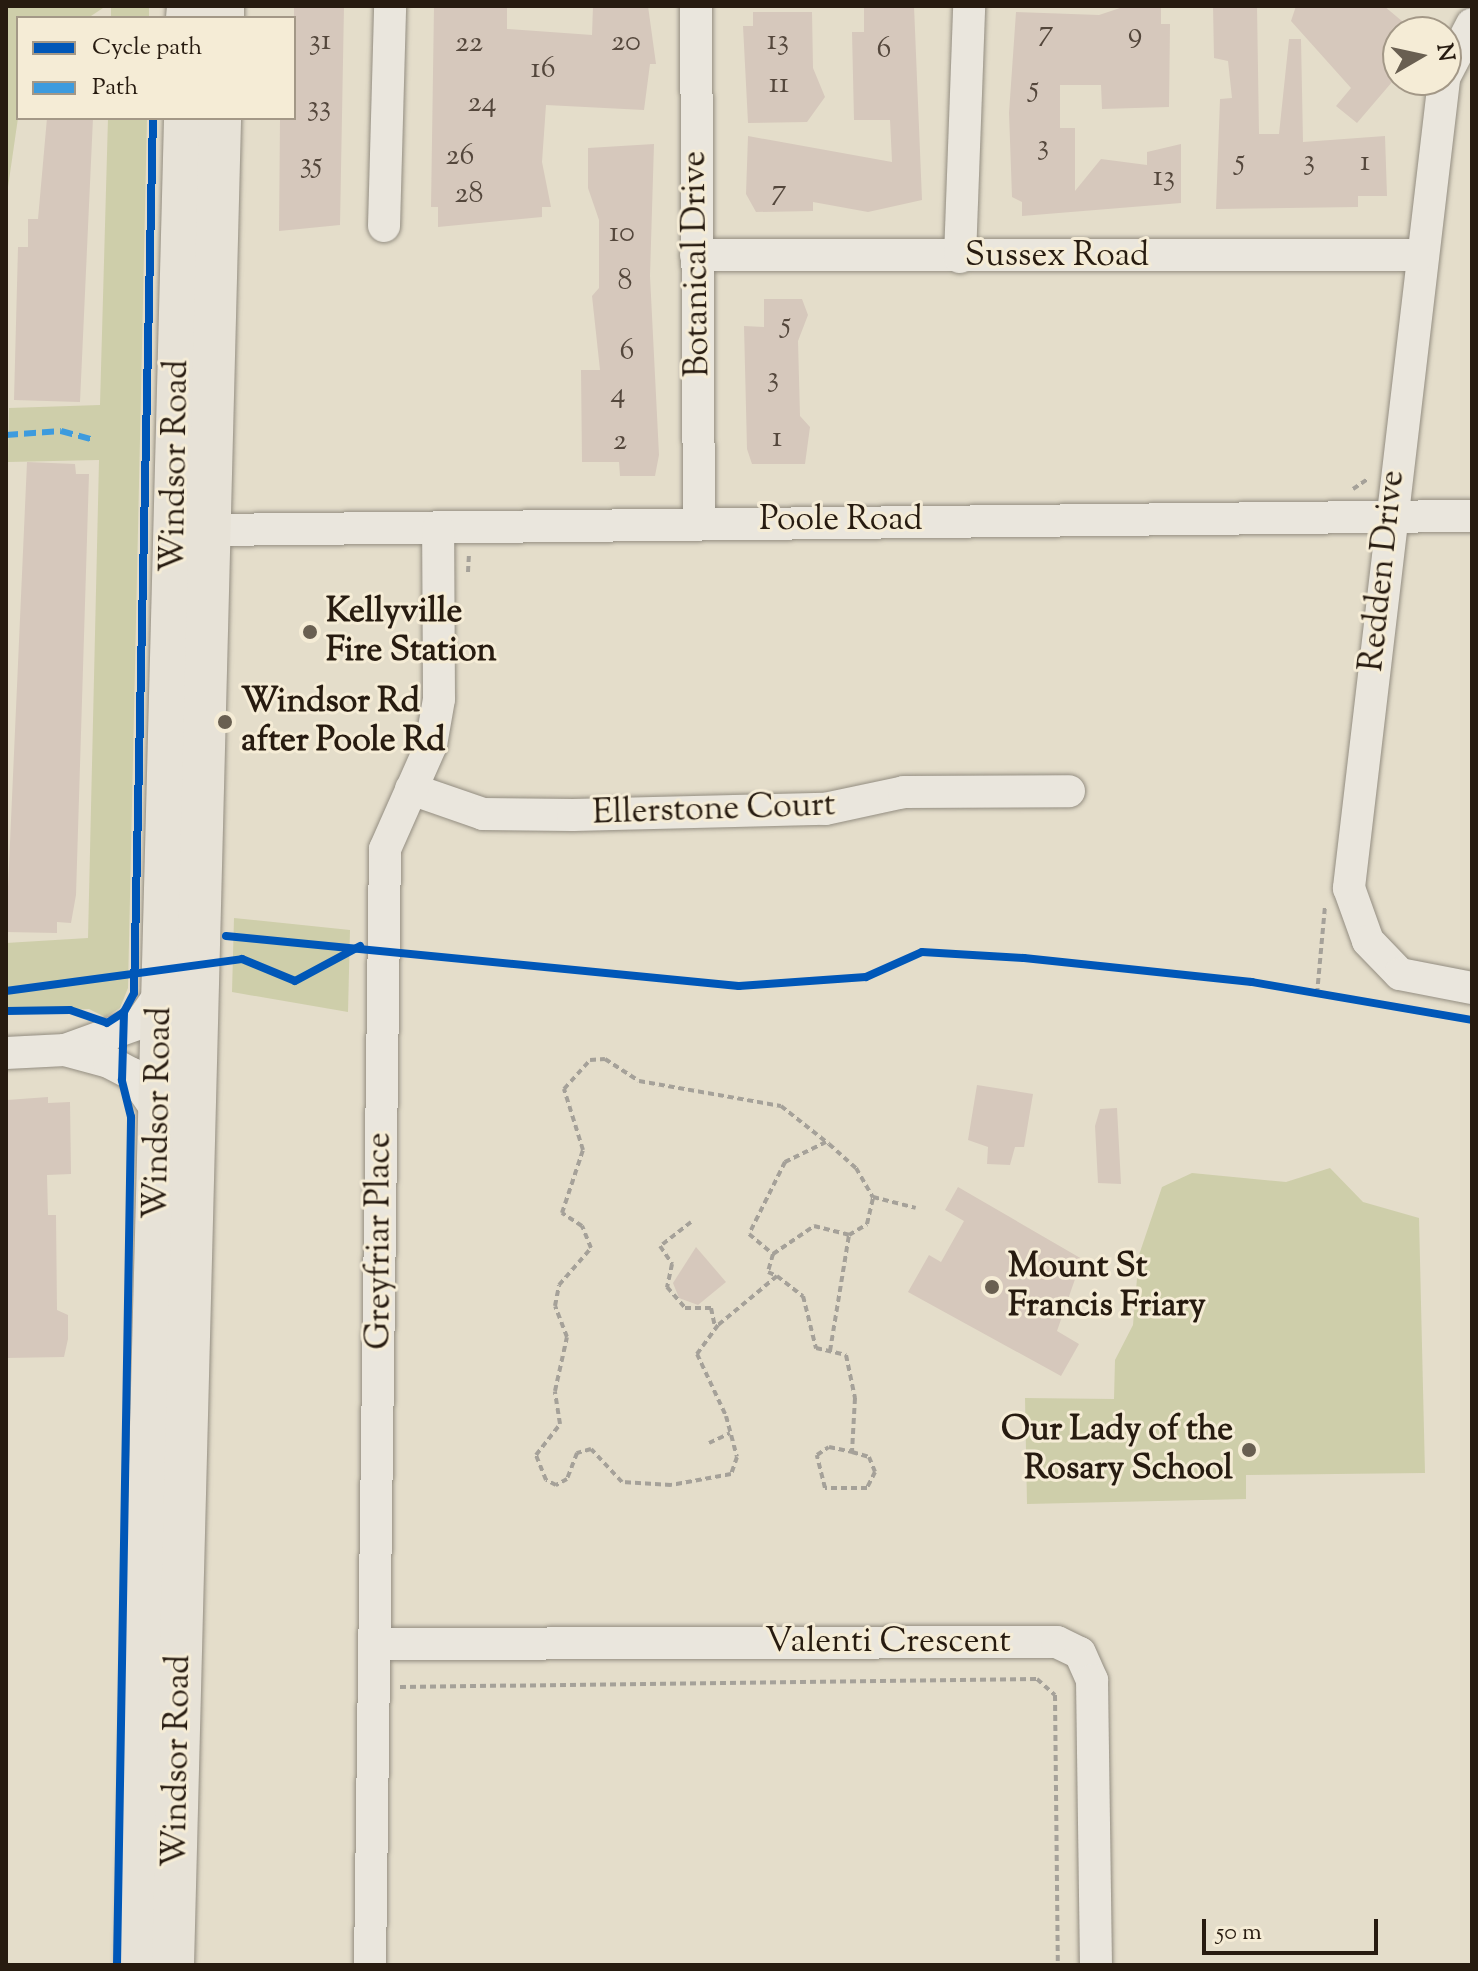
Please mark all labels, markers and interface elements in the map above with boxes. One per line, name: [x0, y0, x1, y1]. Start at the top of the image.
house number: 7: [1038, 15, 1054, 51]
legend: [16, 16, 296, 120]
north arrow: [1382, 16, 1462, 96]
house number: 9: [1128, 17, 1142, 53]
house number: 31: [309, 24, 331, 60]
house number: 13: [767, 24, 789, 60]
house number: 20: [611, 25, 641, 61]
house number: 22: [455, 26, 483, 62]
text: Cycle path: [92, 31, 202, 65]
house number: 6: [877, 32, 891, 68]
text: N: [1427, 41, 1461, 64]
house number: 16: [530, 52, 556, 88]
house number: 11: [769, 67, 789, 103]
text: Path: [92, 71, 138, 105]
house number: 5: [1029, 71, 1039, 107]
house number: 24: [467, 86, 497, 122]
house number: 33: [307, 90, 331, 126]
house number: 3: [1037, 129, 1049, 165]
house number: 26: [446, 139, 474, 175]
house number: 5: [1235, 144, 1245, 180]
house number: 3: [1303, 144, 1315, 180]
house number: 1: [1360, 145, 1370, 181]
house number: 35: [300, 147, 322, 183]
street label: Botanical Drive: [675, 151, 719, 377]
house number: 13: [1153, 160, 1175, 196]
house number: 7: [771, 174, 787, 210]
house number: 28: [454, 177, 484, 213]
house number: 10: [609, 216, 635, 252]
street label: Sussex Road: [965, 237, 1149, 277]
house number: 8: [618, 264, 632, 300]
house number: 5: [781, 307, 791, 343]
house number: 6: [620, 334, 634, 370]
street label: Windsor Road: [154, 359, 198, 573]
house number: 3: [767, 361, 779, 397]
house number: 4: [610, 377, 626, 413]
house number: 1: [772, 421, 782, 457]
house number: 2: [613, 424, 627, 460]
street label: Redden Drive: [1352, 468, 1414, 674]
street label: Poole Road: [759, 501, 923, 541]
place label: Kellyville Fire Station: [326, 592, 497, 672]
marker: Kellyville Fire Station: [301, 623, 319, 641]
place label: Windsor Rd after Poole Rd: [241, 682, 445, 762]
marker: Windsor Rd after Poole Rd: [216, 713, 234, 731]
street label: Ellerstone Court: [592, 785, 836, 835]
street label: Windsor Road: [137, 1006, 181, 1220]
street label: Greyfriar Place: [360, 1132, 400, 1350]
place label: Mount St Francis Friary: [1008, 1247, 1206, 1326]
marker: Mount St Francis Friary: [983, 1278, 1001, 1296]
place label: Our Lady of the Rosary School: [1001, 1410, 1233, 1490]
marker: Our Lady of the Rosary School: [1240, 1441, 1258, 1459]
street label: Valenti Crescent: [765, 1623, 1011, 1663]
street label: Windsor Road: [156, 1654, 200, 1868]
scale bar: [1206, 1903, 1382, 1953]
text: 50 m: [1216, 1916, 1262, 1950]

